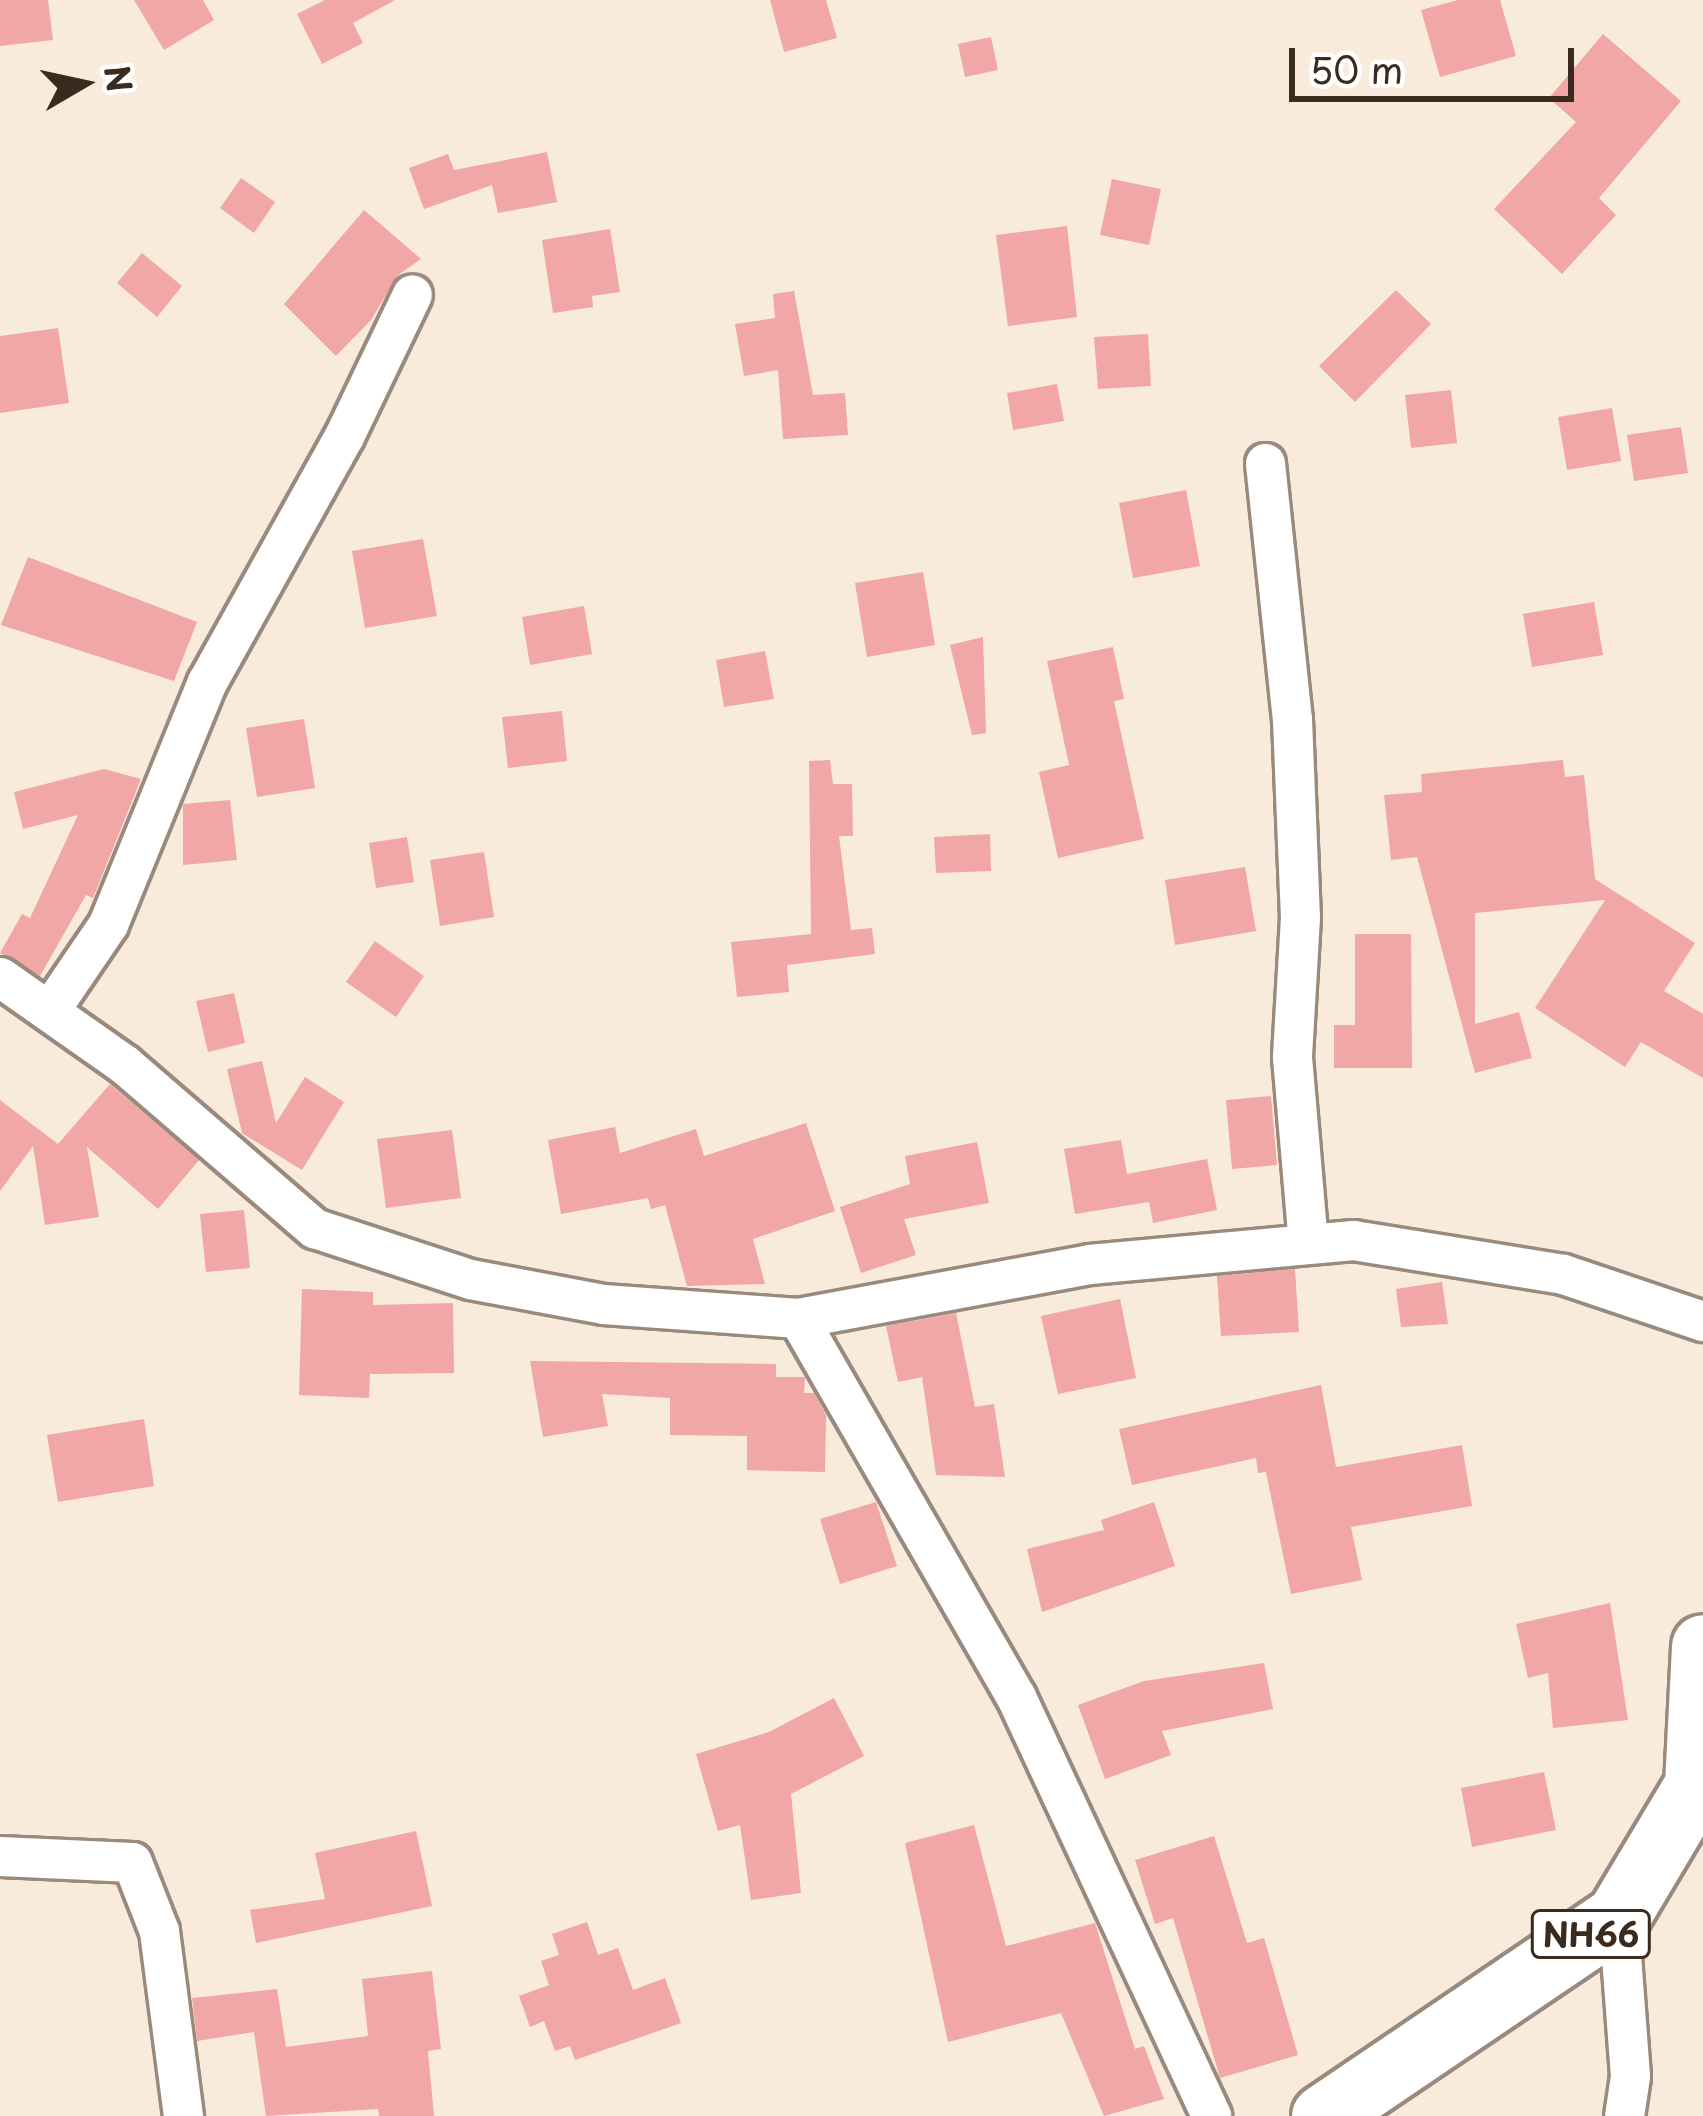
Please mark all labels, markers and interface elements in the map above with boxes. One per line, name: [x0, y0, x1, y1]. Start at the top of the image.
north arrow: [24, 24, 144, 144]
scale bar: [1295, 24, 1580, 98]
text: 50 m: [1310, 42, 1403, 96]
text: N: [93, 62, 146, 95]
road number: NH66: [1528, 1907, 1654, 1961]

